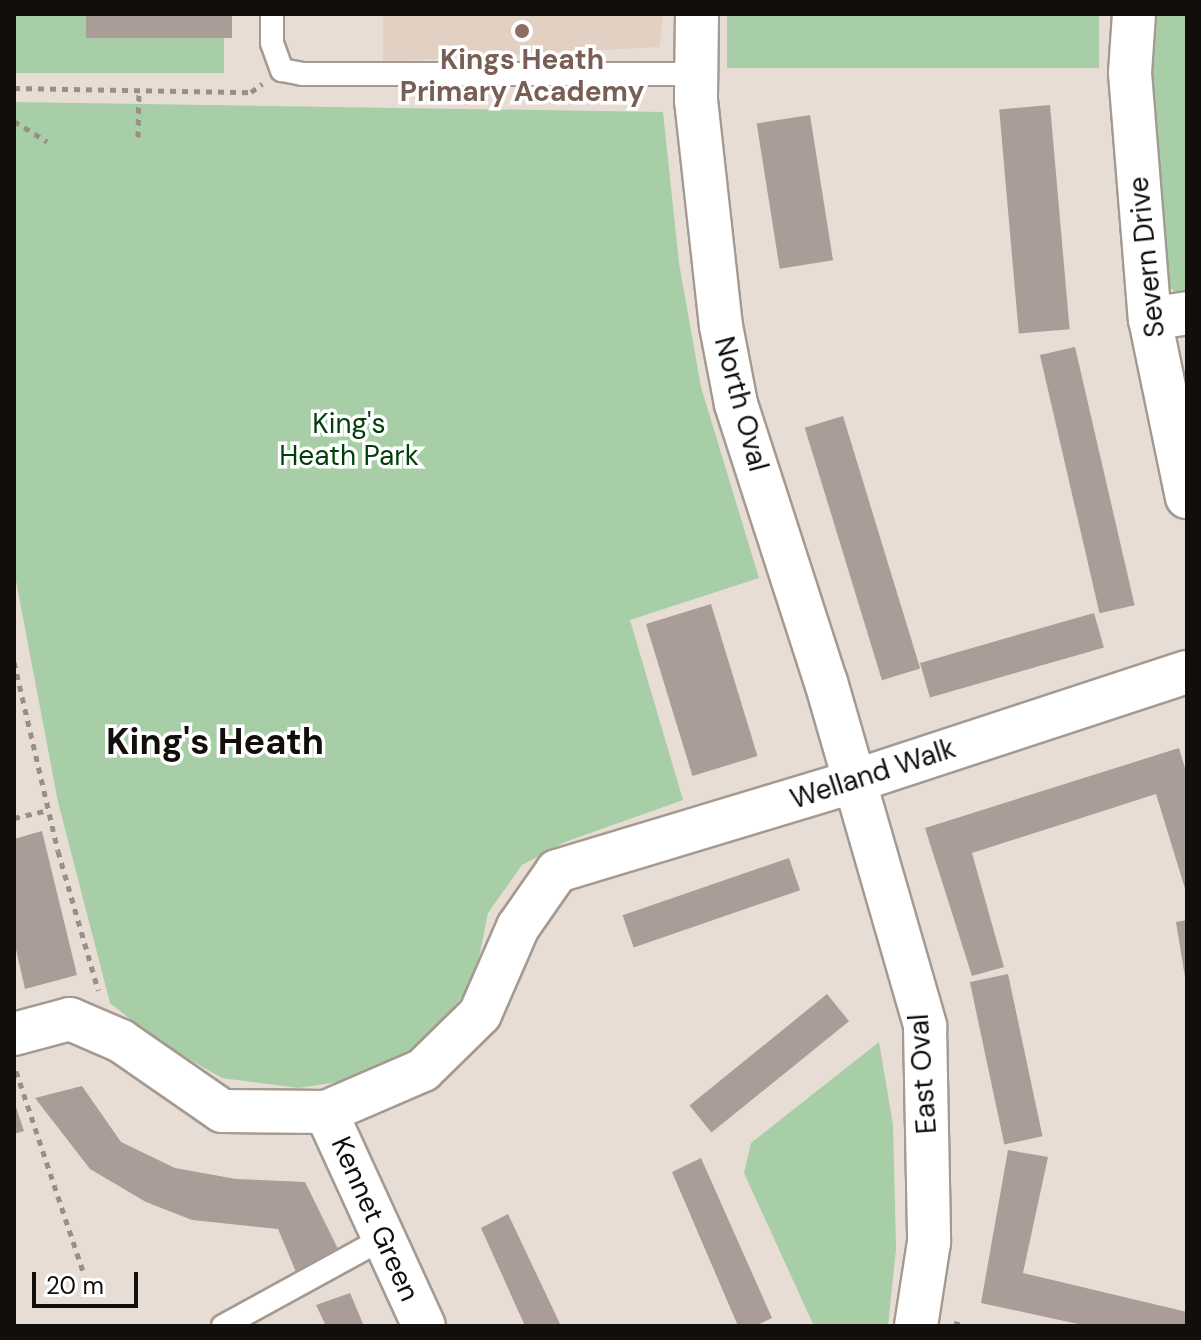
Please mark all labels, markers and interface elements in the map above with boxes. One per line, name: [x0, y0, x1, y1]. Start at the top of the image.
marker: Kings Heath Primary Academy: [513, 22, 531, 40]
place label: Kings Heath Primary Academy: [400, 43, 644, 109]
street label: Severn Drive: [1122, 175, 1172, 339]
street label: North Oval: [707, 333, 775, 475]
park label: King's Heath Park: [279, 407, 419, 473]
district label: King's Heath: [106, 720, 324, 764]
street label: Welland Walk: [786, 731, 960, 817]
street label: East Oval: [902, 1013, 944, 1135]
street label: Kennet Green: [324, 1132, 426, 1306]
scale bar: [36, 1256, 142, 1306]
text: 20 m: [46, 1270, 104, 1301]

